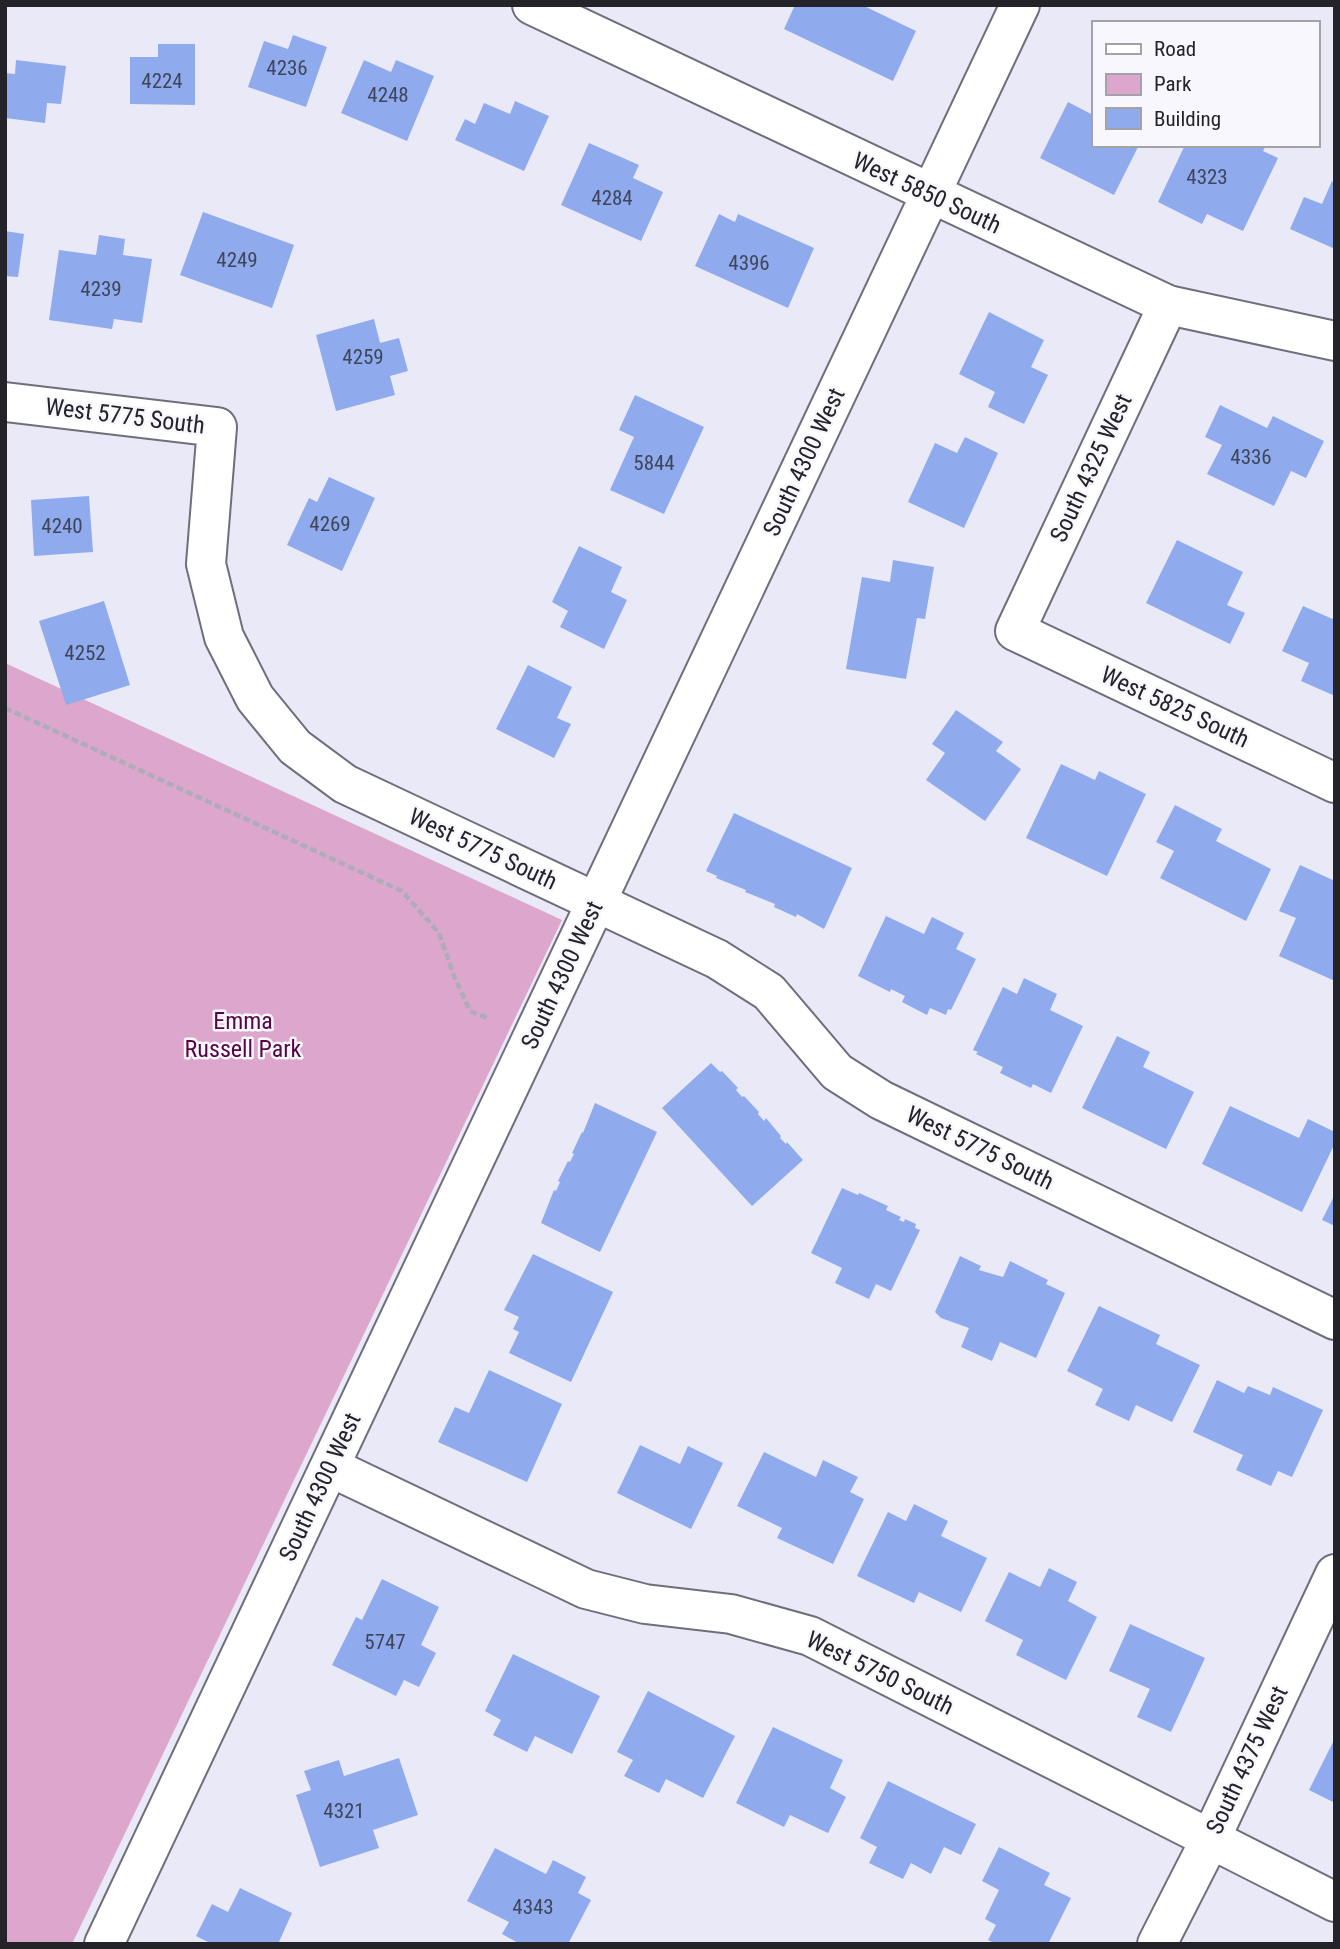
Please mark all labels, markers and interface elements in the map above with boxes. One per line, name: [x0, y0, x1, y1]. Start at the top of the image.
legend: [1092, 21, 1319, 147]
text: Road: [1154, 37, 1196, 61]
house number: 4236: [266, 56, 308, 80]
house number: 4224: [141, 69, 183, 93]
text: Park: [1154, 72, 1192, 96]
house number: 4248: [367, 83, 409, 107]
text: Building: [1154, 107, 1221, 131]
street label: West 5850 South: [848, 146, 1006, 240]
house number: 4323: [1186, 165, 1228, 189]
house number: 4284: [591, 186, 633, 210]
house number: 4249: [216, 248, 258, 272]
house number: 4396: [728, 251, 770, 275]
house number: 4239: [80, 277, 122, 301]
house number: 4259: [342, 345, 384, 369]
street label: South 4300 West: [757, 383, 851, 541]
street label: South 4325 West: [1044, 389, 1138, 547]
street label: West 5775 South: [44, 392, 206, 440]
house number: 4336: [1230, 445, 1272, 469]
house number: 5844: [633, 451, 675, 475]
house number: 4269: [309, 512, 351, 536]
house number: 4240: [41, 514, 83, 538]
house number: 4252: [64, 641, 106, 665]
street label: West 5825 South: [1096, 660, 1254, 754]
street label: West 5775 South: [404, 802, 562, 896]
street label: South 4300 West: [515, 896, 609, 1054]
park label: Emma Russell Park: [185, 1007, 302, 1063]
street label: West 5775 South: [902, 1100, 1058, 1196]
street label: South 4300 West: [273, 1408, 367, 1566]
street label: West 5750 South: [802, 1625, 958, 1721]
house number: 5747: [364, 1630, 406, 1654]
street label: South 4375 West: [1200, 1681, 1294, 1839]
house number: 4321: [323, 1799, 365, 1823]
house number: 4343: [512, 1895, 554, 1919]

